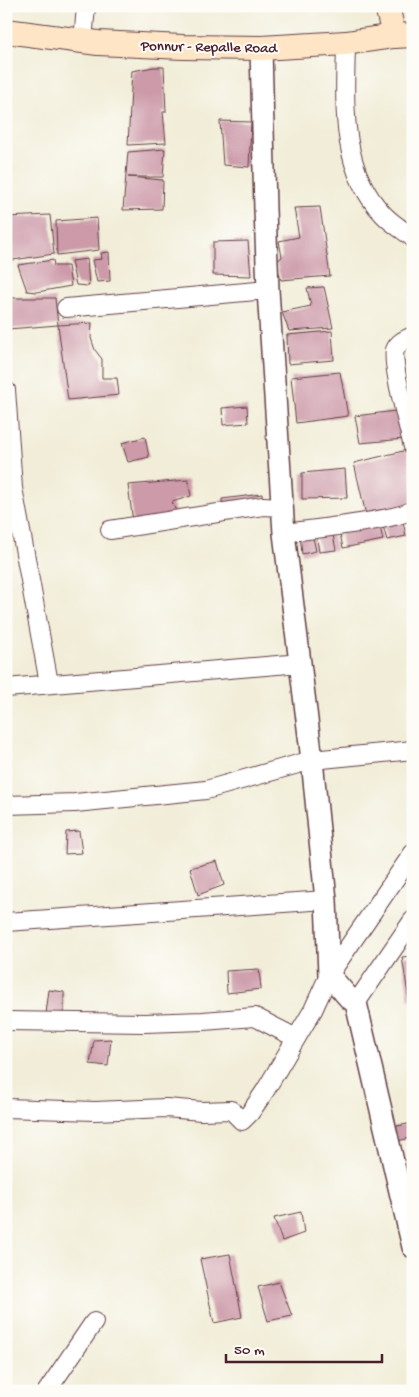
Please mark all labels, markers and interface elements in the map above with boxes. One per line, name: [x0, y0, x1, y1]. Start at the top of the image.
street label: Ponnur - Repalle Road: [140, 38, 279, 58]
scale bar: [226, 1332, 383, 1364]
text: 50 m: [234, 1342, 265, 1360]

